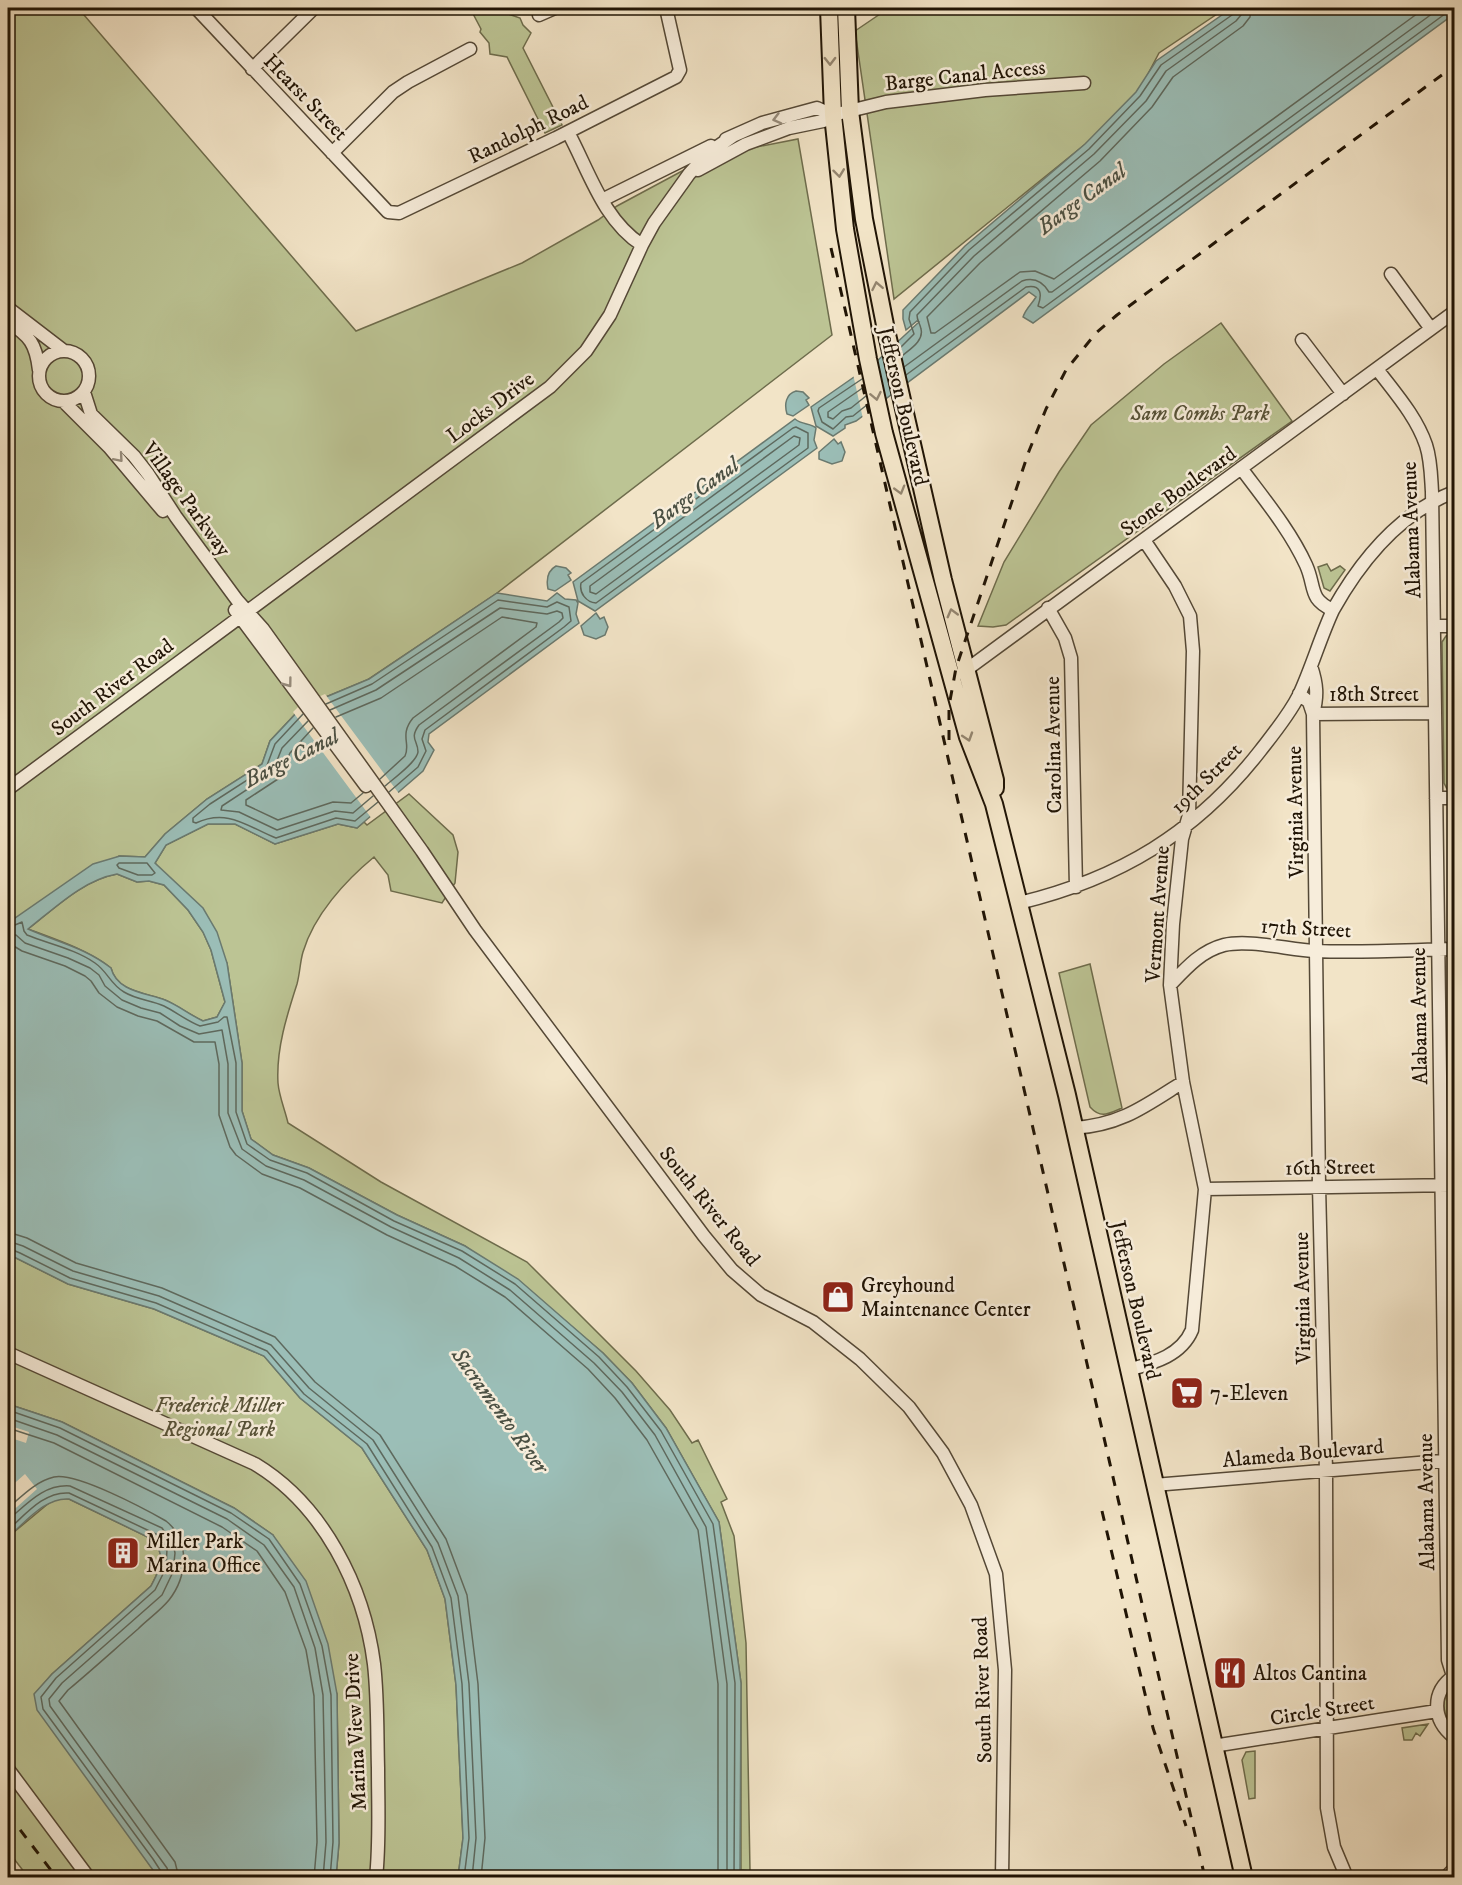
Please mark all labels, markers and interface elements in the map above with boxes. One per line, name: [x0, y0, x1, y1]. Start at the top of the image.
street label: Hearst Street: [257, 49, 353, 147]
street label: Barge Canal Access: [884, 55, 1047, 97]
one-way arrow: [824, 57, 836, 66]
street label: Randolph Road: [464, 89, 593, 170]
one-way arrow: [772, 111, 782, 124]
water label: Barge Canal: [1032, 157, 1133, 241]
one-way arrow: [832, 168, 844, 178]
one-way arrow: [871, 281, 884, 291]
street label: Jefferson Boulevard: [872, 322, 934, 489]
street label: Locks Drive: [442, 366, 540, 449]
one-way arrow: [869, 391, 882, 401]
park label: Sam Combs Park: [1130, 401, 1270, 427]
street label: Village Parkway: [135, 437, 237, 563]
street label: Stone Boulevard: [1116, 441, 1242, 543]
one-way arrow: [112, 451, 123, 462]
water label: Barge Canal: [645, 451, 746, 535]
street label: Alabama Avenue: [1397, 461, 1427, 599]
one-way arrow: [893, 484, 905, 495]
one-way arrow: [946, 608, 959, 618]
street label: South River Road: [46, 633, 179, 742]
one-way arrow: [281, 676, 292, 687]
street label: Carolina Avenue: [1040, 676, 1068, 814]
street label: 18th Street: [1329, 682, 1419, 708]
water label: Barge Canal: [239, 722, 346, 794]
one-way arrow: [961, 731, 974, 742]
street label: 19th Street: [1166, 737, 1248, 820]
street label: Virginia Avenue: [1282, 745, 1310, 879]
street label: Vermont Avenue: [1140, 844, 1176, 984]
street label: 17th Street: [1260, 914, 1352, 944]
street label: Alabama Avenue: [1406, 947, 1434, 1085]
street label: South River Road: [653, 1141, 766, 1272]
street label: 16th Street: [1285, 1154, 1376, 1182]
street label: Jefferson Boulevard: [1104, 1216, 1166, 1383]
street label: Virginia Avenue: [1289, 1231, 1317, 1365]
place label: Greyhound Maintenance Center: [861, 1273, 1031, 1323]
shop icon: Greyhound Maintenance Center: [820, 1279, 856, 1315]
water label: Sacramento River: [445, 1342, 556, 1481]
supermarket icon: 7-Eleven: [1169, 1375, 1205, 1411]
place label: 7-Eleven: [1210, 1381, 1288, 1407]
park label: Frederick Miller Regional Park: [155, 1393, 284, 1443]
street label: Alabama Avenue: [1413, 1433, 1441, 1571]
street label: Alameda Boulevard: [1221, 1434, 1385, 1474]
place label: Miller Park Marina Office: [146, 1529, 261, 1579]
building icon: Miller Park Marina Office: [105, 1535, 141, 1571]
street label: South River Road: [967, 1616, 999, 1764]
street label: Marina View Drive: [339, 1652, 373, 1811]
restaurant icon: Altos Cantina: [1212, 1655, 1248, 1691]
place label: Altos Cantina: [1253, 1661, 1367, 1687]
street label: Circle Street: [1268, 1690, 1376, 1732]

